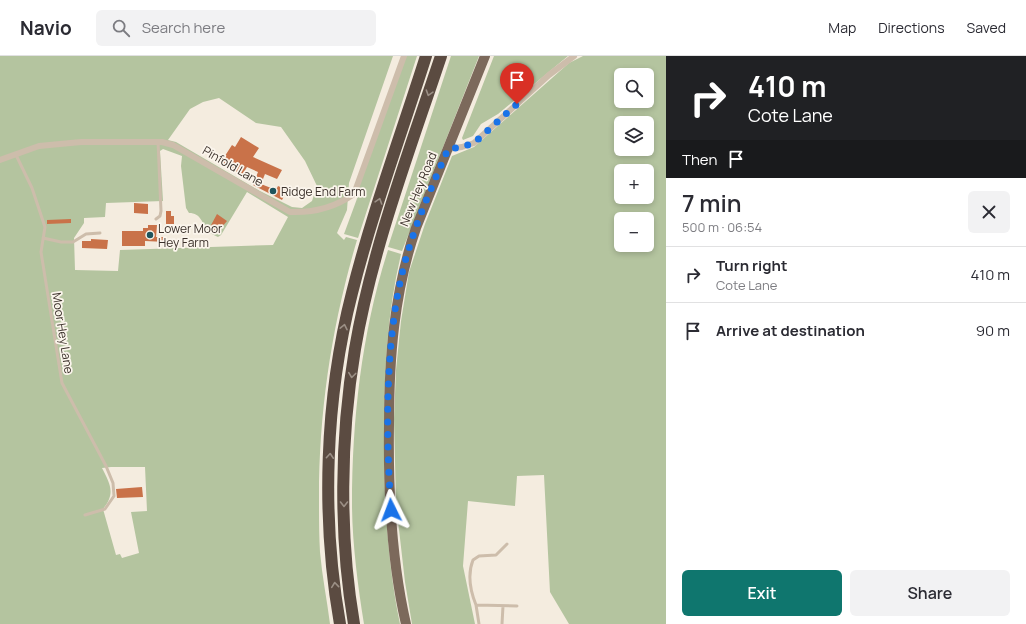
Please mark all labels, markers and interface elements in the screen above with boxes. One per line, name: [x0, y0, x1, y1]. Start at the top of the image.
search box: [96, 10, 376, 46]
text: Navio: [20, 15, 72, 41]
icon: search: [110, 17, 132, 39]
text: Search here: [142, 17, 225, 38]
text: Map: [828, 18, 856, 37]
text: Directions: [878, 18, 945, 37]
text: Saved: [967, 18, 1006, 37]
pin: [500, 63, 534, 104]
text: 410 m: [748, 67, 827, 105]
map controls: [614, 68, 654, 252]
button: search: [614, 68, 654, 108]
icon: arrive: [506, 69, 528, 91]
icon: right: [682, 72, 734, 124]
one-way arrow: [425, 89, 433, 96]
text: Cote Lane: [748, 103, 833, 127]
button: layers: [614, 116, 654, 156]
street label: Pinfold Lane: [200, 142, 266, 190]
icon: arrive: [725, 148, 747, 170]
street label: New Hey Road: [395, 149, 441, 229]
text: Then: [682, 149, 717, 170]
button: +: [614, 164, 654, 204]
place label: Ridge End Farm: [281, 183, 365, 200]
marker: Ridge End Farm: [268, 186, 278, 196]
text: 7 min: [682, 186, 742, 219]
button: close: [968, 191, 1010, 233]
one-way arrow: [374, 198, 383, 205]
button: −: [614, 212, 654, 252]
text: 500 m · 06:54: [682, 218, 762, 236]
place label: Lower Moor Hey Farm: [158, 220, 223, 251]
marker: Lower Moor Hey Farm: [145, 230, 155, 240]
text: Turn right: [716, 255, 787, 276]
icon: right: [682, 264, 704, 286]
text: 410 m: [970, 264, 1010, 285]
text: Cote Lane: [716, 276, 777, 294]
street label: Moor Hey Lane: [48, 291, 78, 375]
icon: arrive: [682, 320, 704, 342]
text: Arrive at destination: [716, 320, 865, 341]
text: 90 m: [976, 320, 1010, 341]
one-way arrow: [340, 323, 348, 330]
one-way arrow: [348, 372, 357, 378]
one-way arrow: [325, 453, 334, 459]
position arrow: [370, 489, 412, 531]
one-way arrow: [339, 501, 348, 507]
button: Exit: [682, 570, 842, 616]
button: Share: [850, 570, 1010, 616]
one-way arrow: [330, 582, 339, 588]

